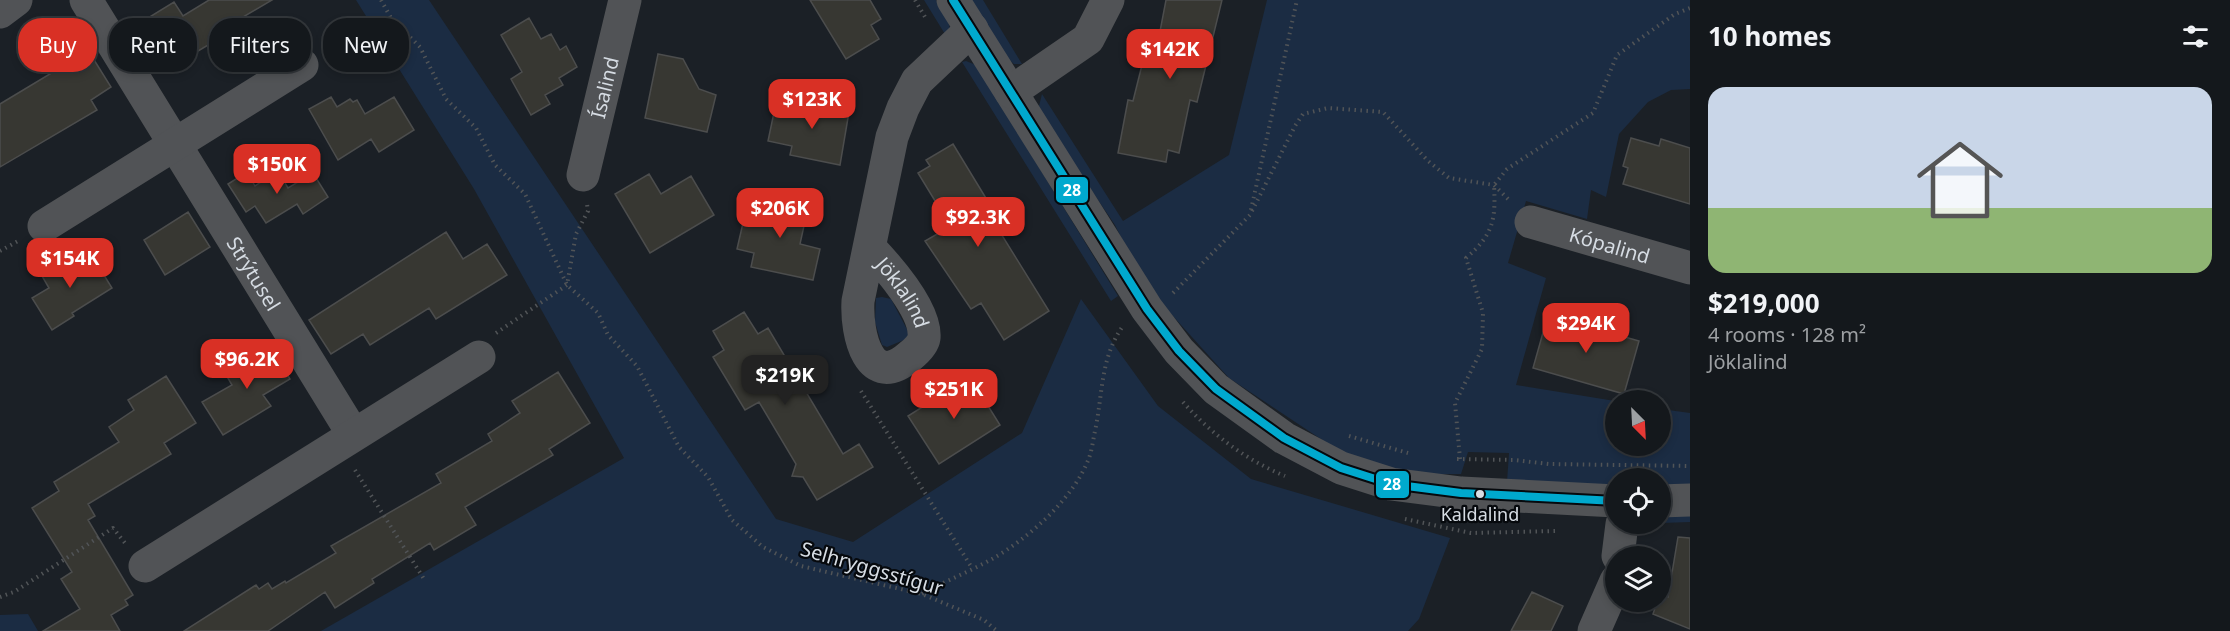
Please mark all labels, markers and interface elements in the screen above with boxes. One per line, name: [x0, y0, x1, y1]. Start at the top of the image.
chip: Buy: [18, 18, 97, 72]
chip: Rent: [109, 18, 197, 72]
chip: Filters: [209, 18, 311, 72]
chip: New: [323, 18, 409, 72]
text: 10 homes: [1708, 18, 1832, 54]
icon: filters: [2179, 20, 2212, 53]
pin: $142K: [1128, 29, 1212, 80]
text: $142K: [1140, 35, 1200, 62]
street label: Ísalind: [584, 54, 624, 121]
pin: $123K: [770, 79, 854, 130]
text: $123K: [782, 85, 842, 112]
icon: home: [1906, 126, 2014, 234]
pin: $150K: [235, 144, 319, 195]
text: $150K: [247, 150, 307, 177]
line badge: 28: [1055, 176, 1089, 204]
text: 28: [1063, 179, 1081, 201]
pin: $206K: [738, 188, 822, 239]
text: $206K: [750, 194, 810, 221]
pin: $92.3K: [929, 197, 1027, 248]
text: $92.3K: [946, 203, 1010, 230]
street label: Kópalind: [1566, 220, 1653, 269]
street label: Strýtusel: [221, 231, 287, 316]
pin: $154K: [28, 238, 112, 289]
text: $154K: [40, 244, 100, 271]
street label: Jöklalind: [869, 249, 936, 331]
text: $219,000: [1708, 285, 1820, 321]
pin: $294K: [1544, 303, 1628, 354]
text: $294K: [1556, 309, 1616, 336]
text: 4 rooms · 128 m²: [1708, 321, 1866, 348]
pin: $96.2K: [198, 339, 296, 390]
text: $96.2K: [215, 345, 279, 372]
text: Jöklalind: [1708, 348, 1788, 375]
pin: $219K: [743, 355, 827, 406]
text: $219K: [755, 361, 815, 388]
pin: $251K: [912, 369, 996, 420]
text: $251K: [924, 375, 984, 402]
north arrow: [1605, 390, 1671, 456]
map controls: [1605, 390, 1671, 612]
button: locate: [1605, 468, 1671, 534]
line badge: 28: [1375, 470, 1410, 499]
text: 28: [1383, 473, 1401, 495]
marker: Kaldalind: [1474, 488, 1486, 500]
place label: Kaldalind: [1441, 502, 1519, 526]
street label: Selhryggsstígur: [797, 535, 947, 601]
button: layers: [1605, 546, 1671, 612]

